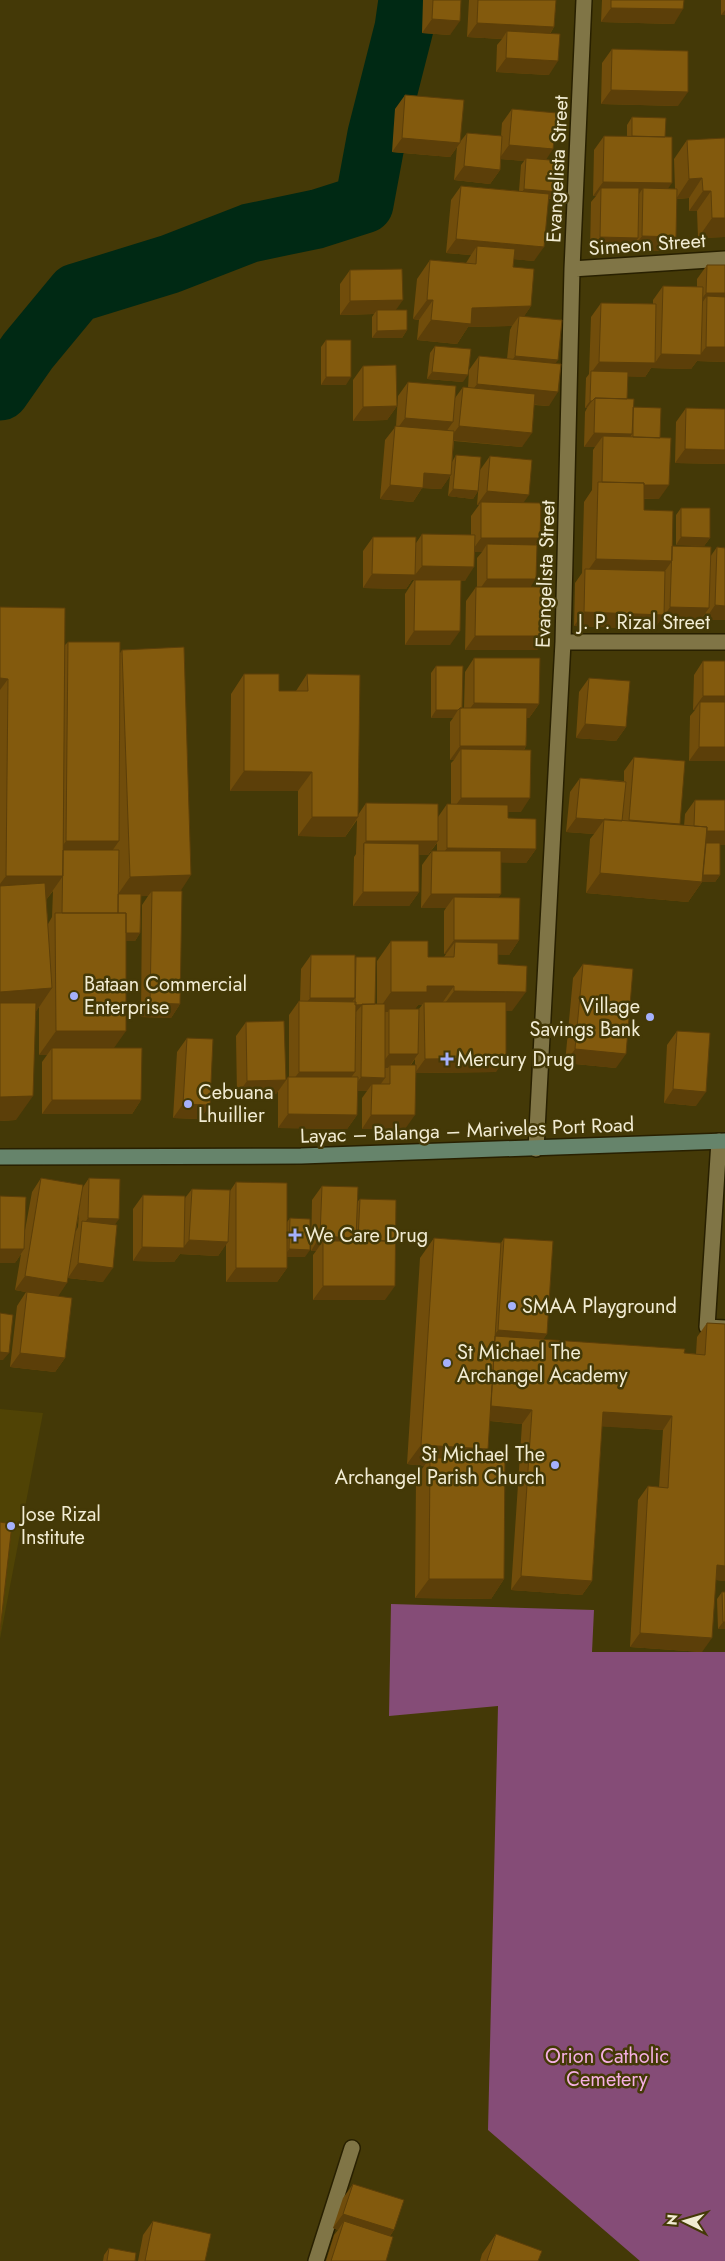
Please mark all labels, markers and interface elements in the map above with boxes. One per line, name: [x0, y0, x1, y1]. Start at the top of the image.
street label: Evangelista Street: [539, 94, 576, 243]
street label: Simeon Street: [588, 226, 707, 263]
street label: Evangelista Street: [528, 500, 563, 648]
street label: J. P. Rizal Street: [575, 608, 710, 637]
place label: Bataan Commercial Enterprise: [84, 970, 247, 1022]
marker: Bataan Commercial Enterprise: [68, 990, 80, 1002]
place label: Village Savings Bank: [529, 992, 640, 1044]
marker: Village Savings Bank: [644, 1011, 656, 1023]
place label: Mercury Drug: [457, 1045, 575, 1074]
marker: Mercury Drug: [441, 1053, 453, 1065]
place label: Cebuana Lhuillier: [198, 1078, 274, 1130]
marker: Cebuana Lhuillier: [182, 1098, 194, 1110]
street label: Layac – Balanga – Mariveles Port Road: [299, 1110, 635, 1151]
place label: We Care Drug: [305, 1221, 428, 1250]
marker: We Care Drug: [289, 1229, 301, 1241]
place label: SMAA Playground: [522, 1292, 677, 1321]
marker: SMAA Playground: [506, 1300, 518, 1312]
place label: St Michael The Archangel Academy: [457, 1338, 628, 1390]
marker: St Michael The Archangel Academy: [441, 1357, 453, 1369]
place label: St Michael The Archangel Parish Church: [335, 1440, 545, 1492]
marker: St Michael The Archangel Parish Church: [549, 1459, 561, 1471]
place label: Jose Rizal Institute: [18, 1500, 101, 1552]
marker: Jose Rizal Institute: [5, 1520, 17, 1532]
park label: Orion Catholic Cemetery: [545, 2042, 669, 2094]
north arrow: [660, 2196, 710, 2246]
text: N: [662, 2213, 682, 2226]

